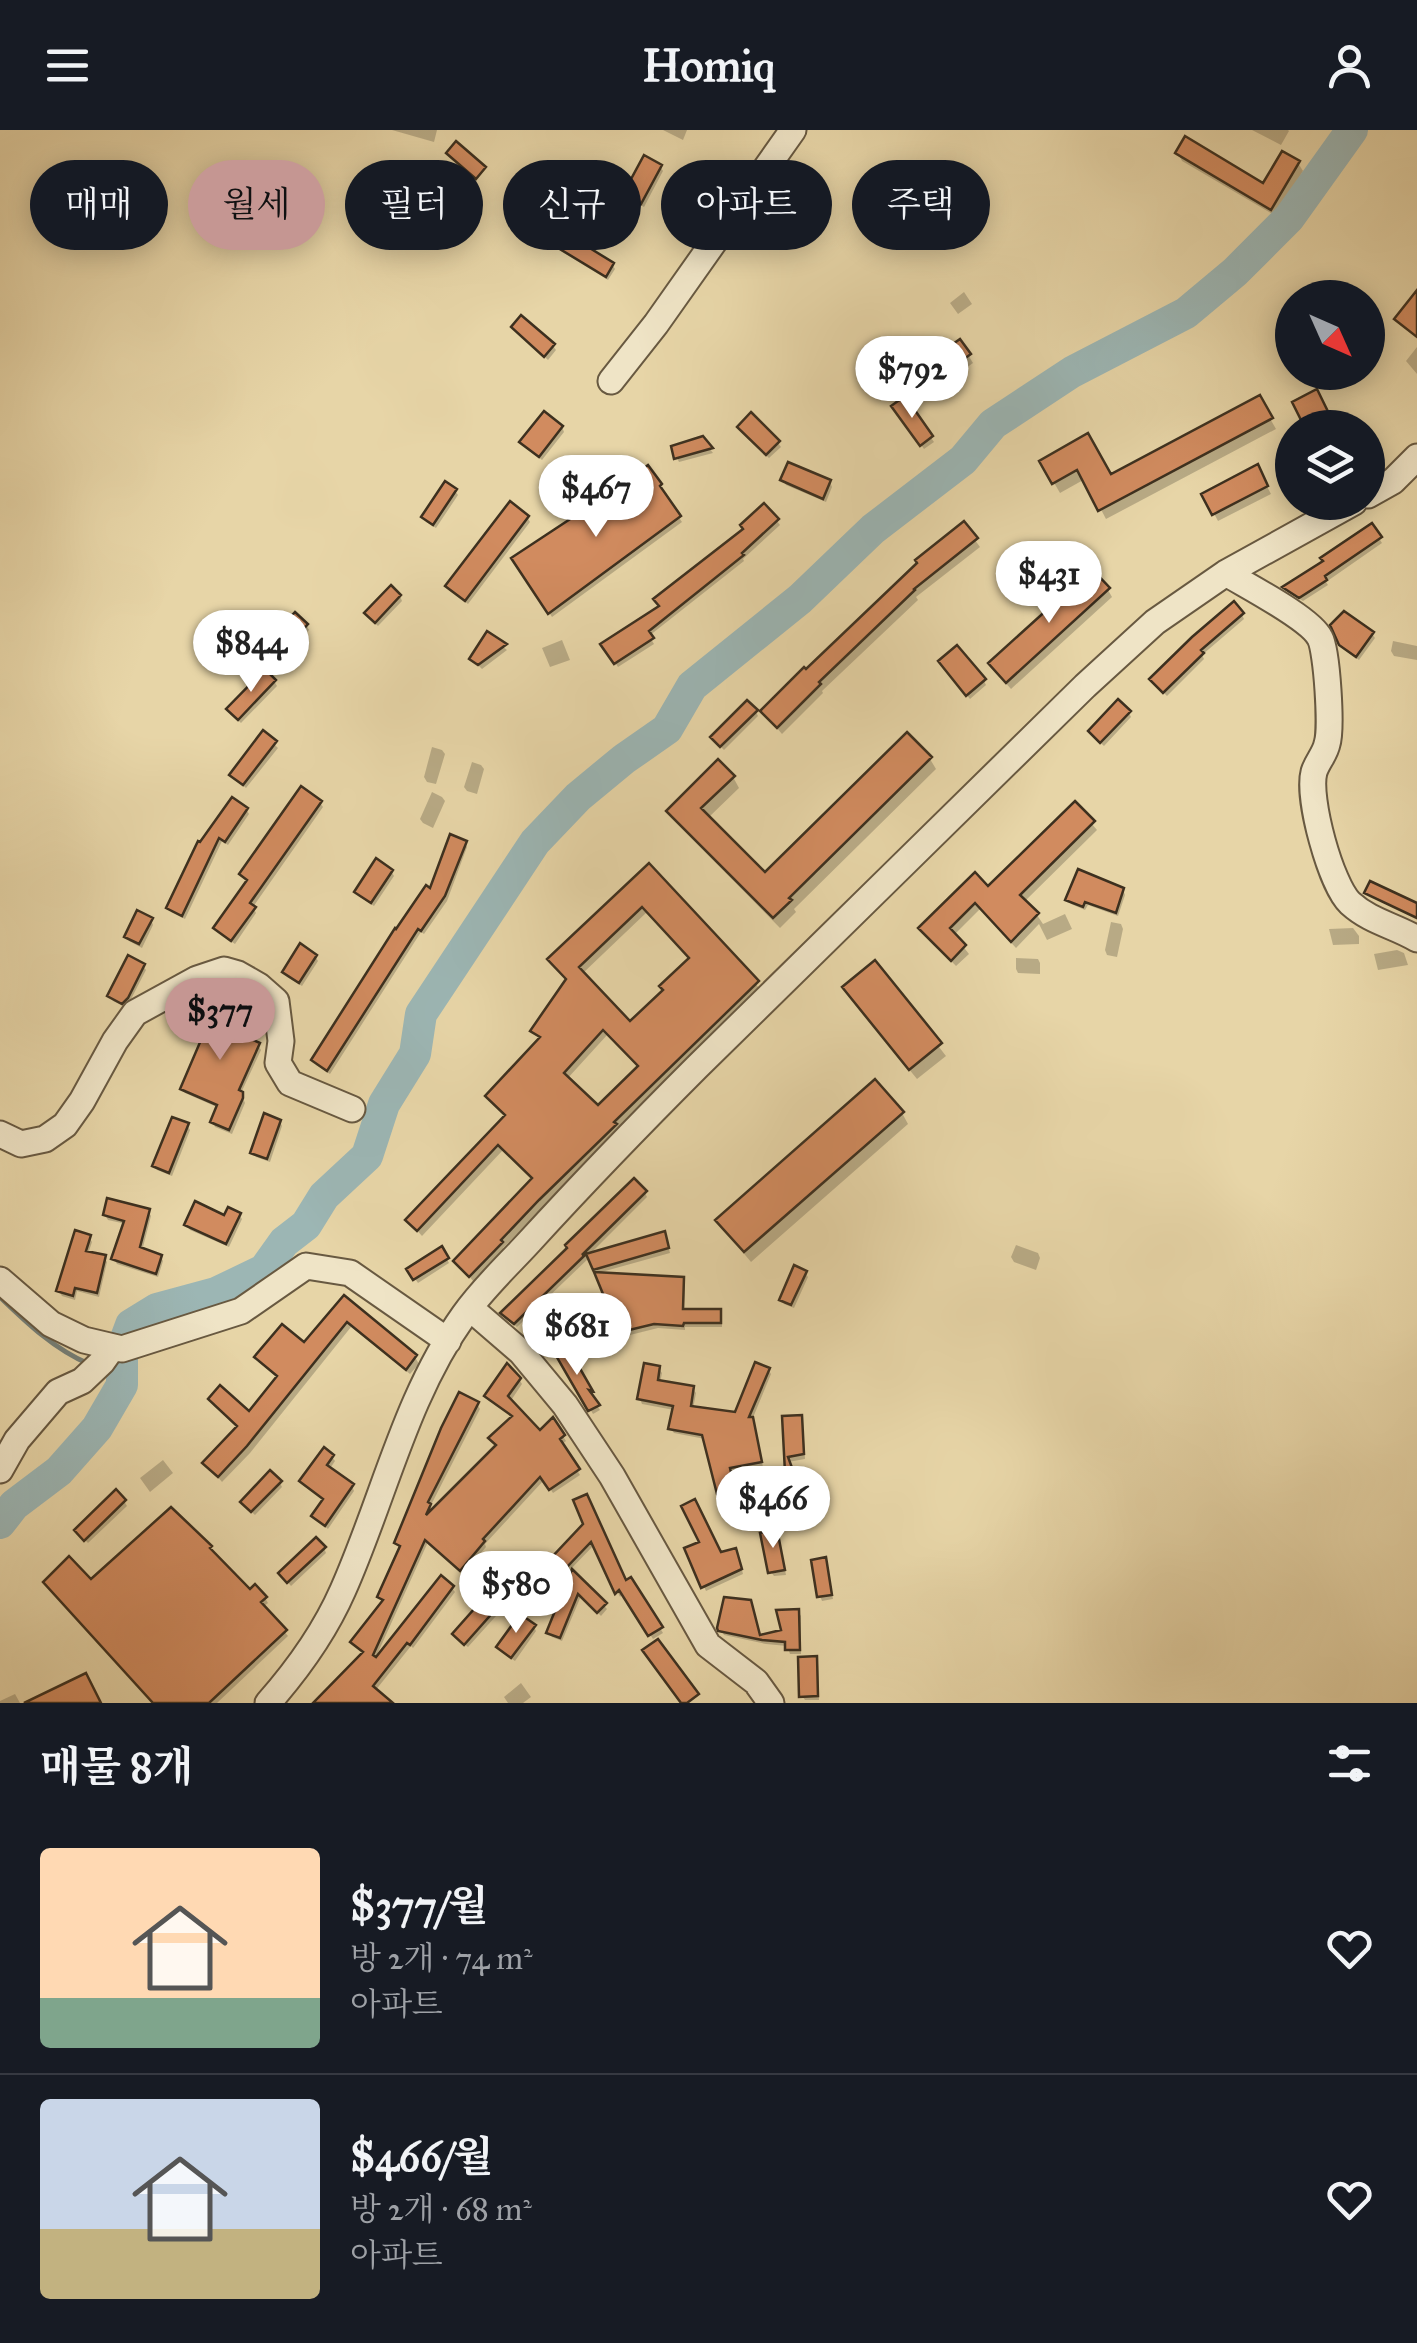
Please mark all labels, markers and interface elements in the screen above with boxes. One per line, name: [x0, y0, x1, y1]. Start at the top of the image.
icon: menu: [40, 38, 95, 93]
text: Homiq: [642, 38, 775, 93]
icon: person: [1322, 38, 1377, 93]
chip: 매매: [30, 160, 168, 250]
chip: 월세: [188, 160, 325, 250]
chip: 필터: [345, 160, 483, 250]
chip: 신규: [503, 160, 641, 250]
chip: 아파트: [661, 160, 832, 250]
chip: 주택: [852, 160, 990, 250]
north arrow: [1275, 280, 1385, 390]
map controls: [1275, 280, 1385, 520]
pin: $792: [853, 336, 971, 421]
text: $792: [877, 349, 947, 388]
button: layers: [1275, 410, 1385, 520]
pin: $467: [537, 455, 655, 540]
text: $467: [561, 468, 631, 507]
pin: $431: [990, 541, 1108, 626]
text: $431: [1018, 554, 1080, 593]
pin: $844: [192, 610, 310, 695]
text: $844: [215, 623, 287, 662]
pin: $377: [161, 978, 279, 1063]
text: $377: [187, 991, 253, 1030]
pin: $681: [518, 1293, 636, 1378]
text: $681: [544, 1306, 610, 1345]
pin: $466: [714, 1466, 832, 1551]
text: $466: [738, 1479, 808, 1518]
pin: $580: [457, 1551, 575, 1636]
text: $580: [481, 1564, 551, 1603]
icon: filters: [1322, 1736, 1377, 1791]
text: 매물 8개: [40, 1741, 193, 1793]
text: $377/월: [350, 1880, 488, 1932]
icon: home: [120, 1888, 240, 2008]
icon: heart: [1322, 1921, 1377, 1976]
text: 방 2개 · 74 m²: [350, 1939, 533, 1978]
text: 아파트: [350, 1985, 443, 2024]
text: $466/월: [350, 2131, 494, 2183]
icon: home: [120, 2139, 240, 2259]
icon: heart: [1322, 2172, 1377, 2227]
text: 방 2개 · 68 m²: [350, 2190, 532, 2229]
text: 아파트: [350, 2236, 443, 2275]

